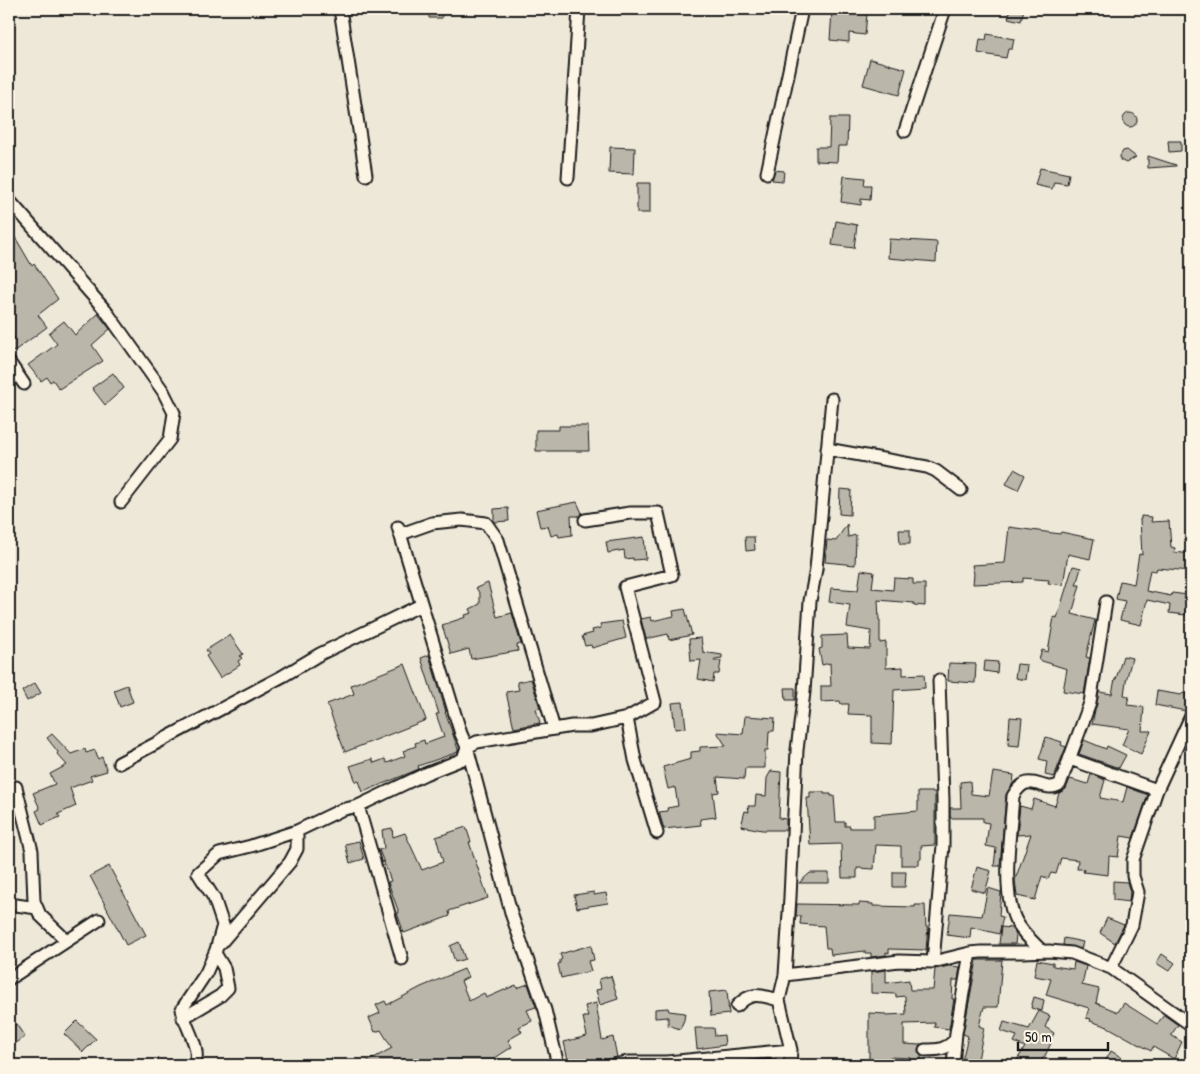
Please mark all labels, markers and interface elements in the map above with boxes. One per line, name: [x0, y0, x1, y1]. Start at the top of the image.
scale bar: [1018, 1019, 1108, 1051]
text: 50 m: [1025, 1026, 1052, 1047]

